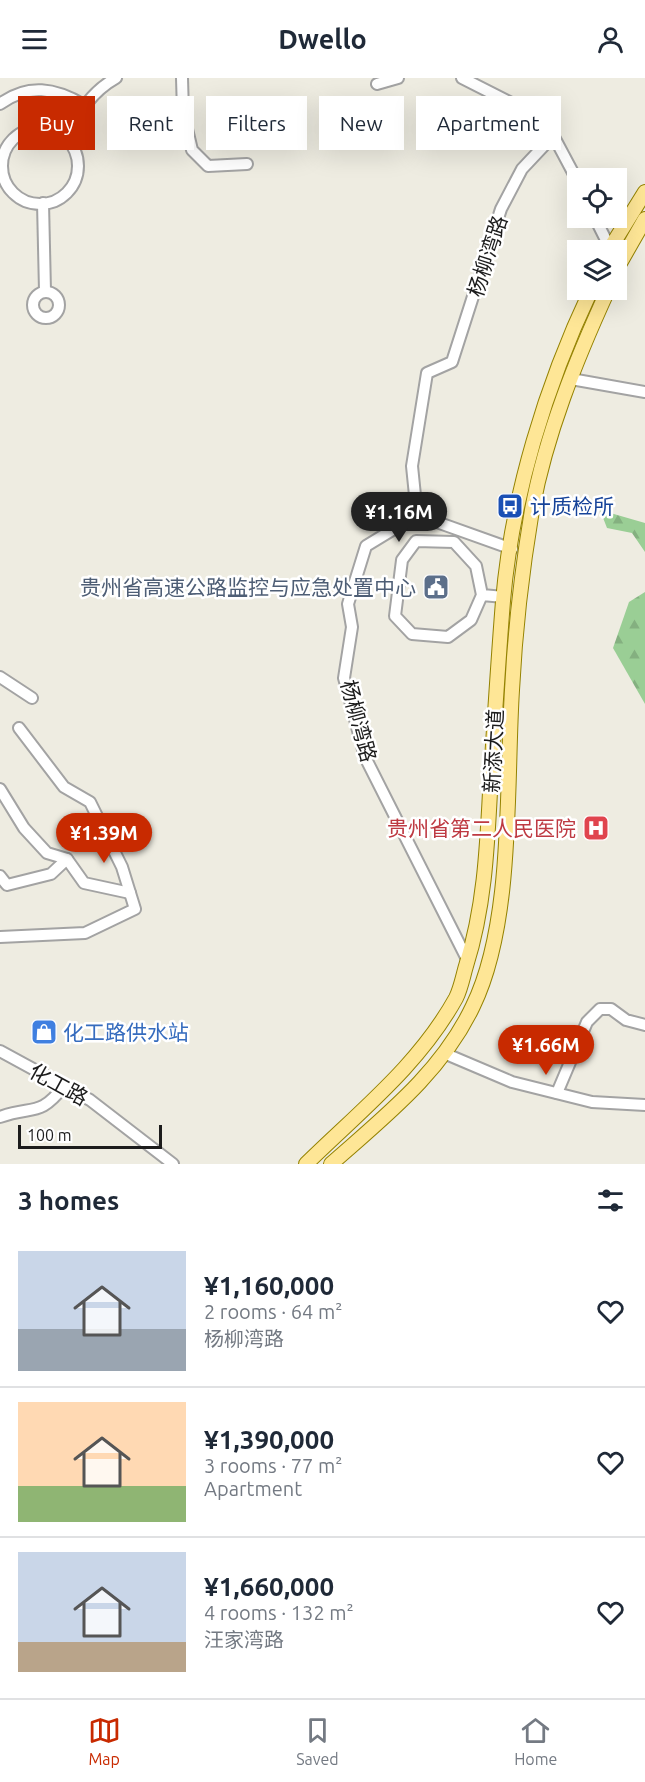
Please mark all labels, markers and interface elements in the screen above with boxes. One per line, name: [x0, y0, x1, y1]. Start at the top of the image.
icon: menu: [18, 23, 51, 56]
icon: person: [594, 23, 627, 56]
text: Dwello: [278, 24, 367, 54]
chip: Buy: [18, 96, 95, 150]
chip: Rent: [107, 96, 194, 150]
chip: Filters: [206, 96, 307, 150]
chip: New: [319, 96, 404, 150]
chip: Apartment: [416, 96, 561, 150]
map controls: [567, 168, 627, 300]
button: locate: [567, 168, 627, 228]
street label: 杨柳湾路: [463, 212, 511, 300]
button: layers: [567, 240, 627, 300]
bus stop icon: 计质检所: [495, 491, 525, 521]
pin: ¥1.16M: [350, 492, 448, 543]
place label: 计质检所: [530, 494, 614, 518]
text: ¥1.16M: [365, 500, 433, 523]
public building icon: 贵州省高速公路监控与应急处置中心: [421, 572, 451, 602]
place label: 贵州省高速公路监控与应急处置中心: [80, 575, 416, 599]
street label: 杨柳湾路: [337, 677, 381, 765]
street label: 新添大道: [479, 708, 507, 794]
pin: ¥1.39M: [55, 813, 153, 864]
hospital icon: 贵州省第二人民医院: [581, 813, 611, 843]
place label: 贵州省第二人民医院: [387, 816, 576, 840]
text: ¥1.39M: [70, 821, 138, 844]
shop icon: 化工路供水站: [29, 1017, 59, 1047]
place label: 化工路供水站: [63, 1020, 189, 1044]
pin: ¥1.66M: [497, 1025, 595, 1076]
text: ¥1.66M: [512, 1033, 580, 1056]
street label: 化工路: [26, 1058, 92, 1110]
scale bar: [18, 1122, 162, 1150]
text: 100 m: [27, 1126, 72, 1144]
icon: filters: [594, 1184, 627, 1217]
text: 3 homes: [18, 1186, 119, 1215]
text: ¥1,160,000: [204, 1271, 334, 1300]
icon: home: [66, 1275, 138, 1347]
icon: heart: [594, 1295, 627, 1328]
text: 2 rooms · 64 m²: [204, 1300, 342, 1323]
text: 杨柳湾路: [204, 1327, 284, 1350]
text: ¥1,390,000: [204, 1425, 334, 1454]
icon: home: [66, 1426, 138, 1498]
icon: heart: [594, 1446, 627, 1479]
text: 3 rooms · 77 m²: [204, 1454, 342, 1477]
text: Apartment: [204, 1477, 302, 1500]
text: ¥1,660,000: [204, 1572, 334, 1601]
icon: home: [66, 1576, 138, 1648]
icon: heart: [594, 1596, 627, 1629]
text: 4 rooms · 132 m²: [204, 1601, 354, 1624]
text: 汪家湾路: [204, 1628, 284, 1651]
tab: Map: [88, 1714, 121, 1768]
tab: Saved: [296, 1714, 339, 1768]
tab: Home: [514, 1714, 557, 1768]

